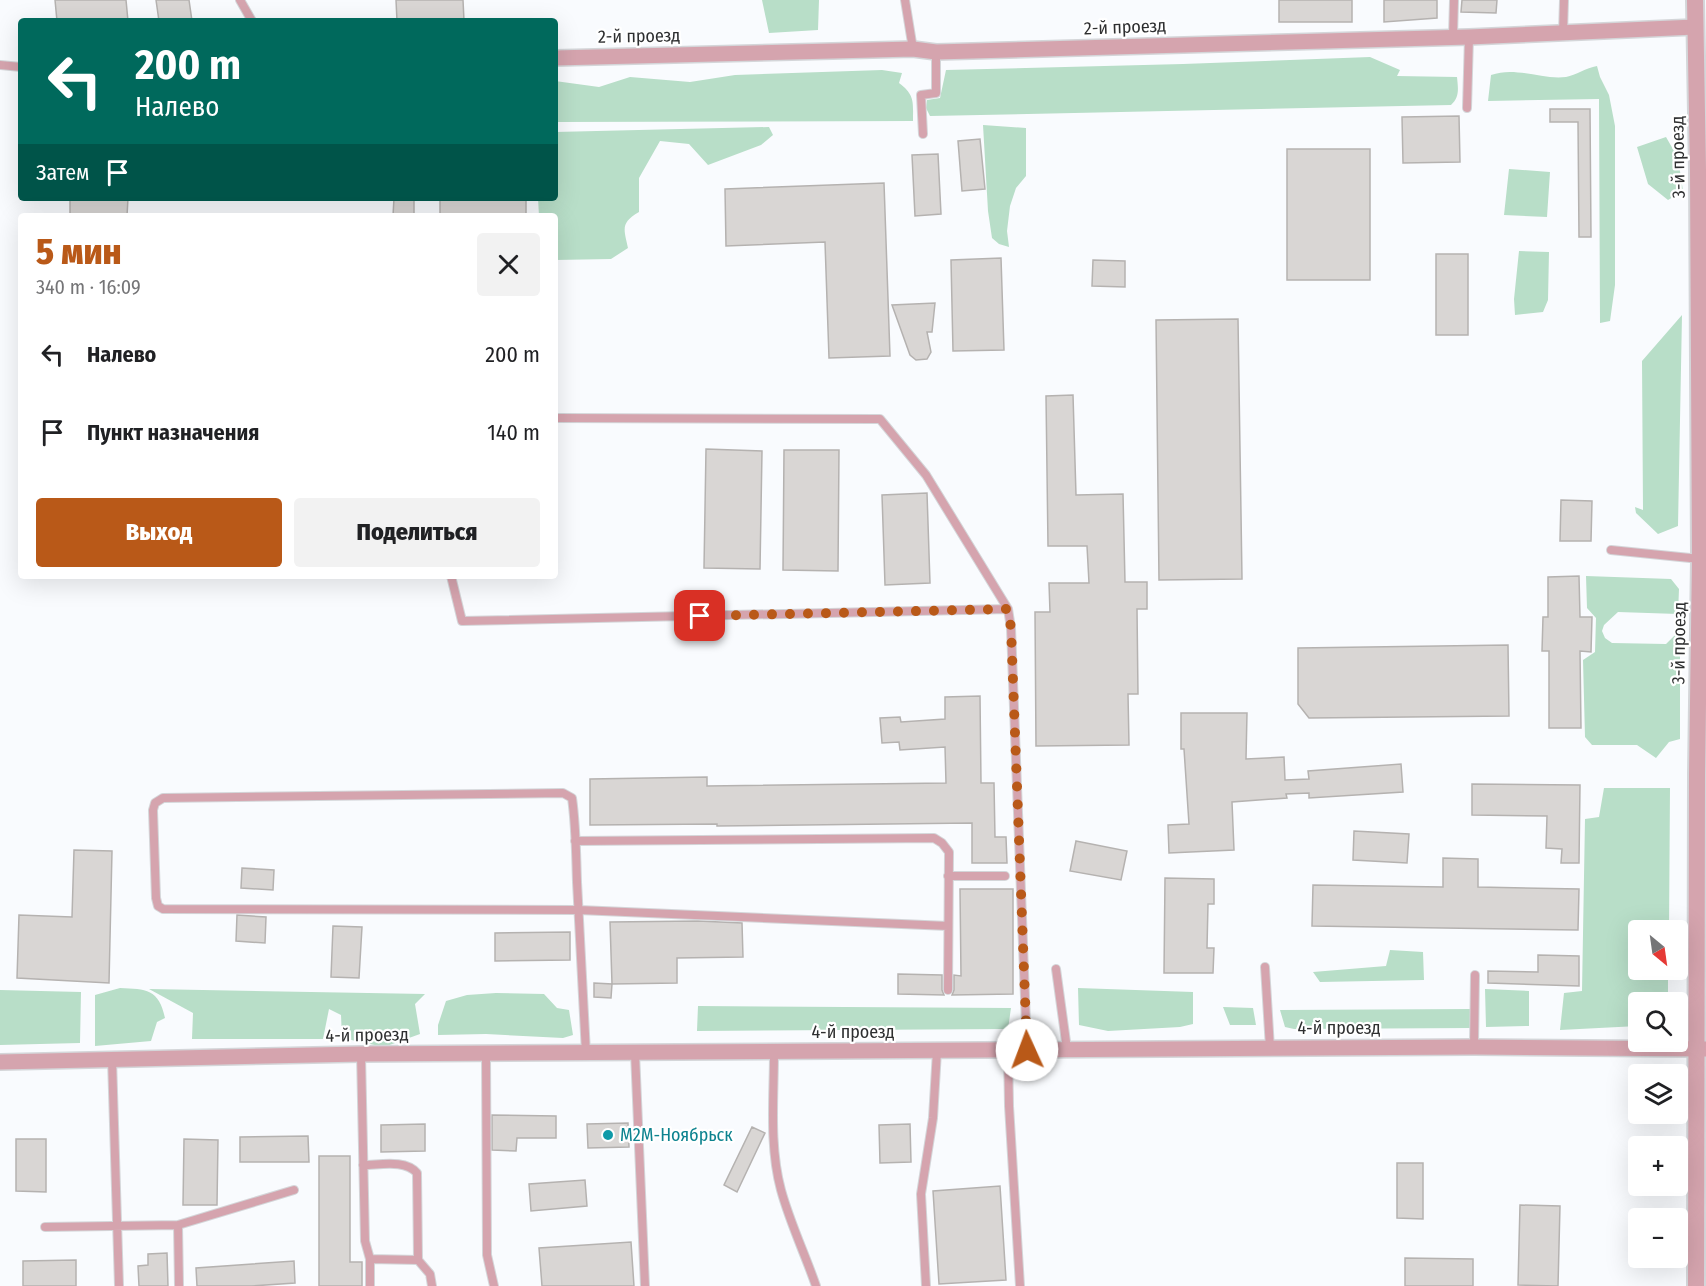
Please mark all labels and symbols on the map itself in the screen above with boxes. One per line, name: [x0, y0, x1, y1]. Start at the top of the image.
street label: 2-й проезд: [1083, 15, 1167, 39]
street label: 2-й проезд: [598, 24, 680, 48]
street label: 3-й проезд: [1666, 116, 1690, 198]
pin: [674, 590, 725, 641]
street label: 3-й проезд: [1667, 602, 1691, 684]
north arrow: [1628, 920, 1688, 980]
street label: 4-й проезд: [1297, 1017, 1381, 1039]
position arrow: [995, 1018, 1059, 1082]
street label: 4-й проезд: [811, 1021, 895, 1043]
street label: 4-й проезд: [325, 1023, 409, 1047]
place label: М2М-Ноябрьск: [620, 1124, 733, 1146]
marker: М2М-Ноябрьск: [601, 1128, 615, 1142]

